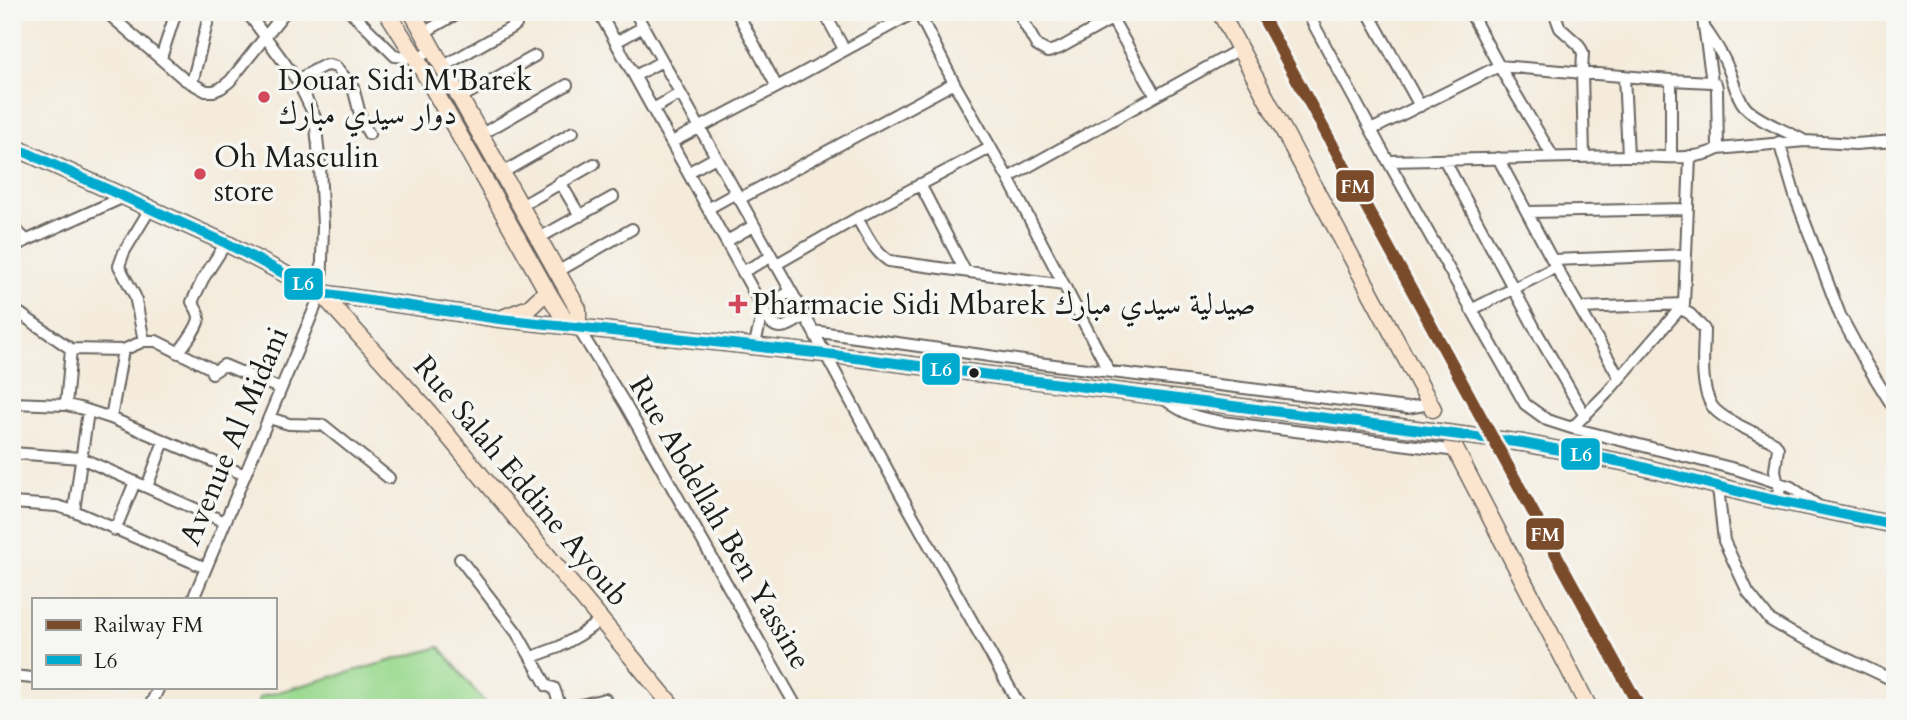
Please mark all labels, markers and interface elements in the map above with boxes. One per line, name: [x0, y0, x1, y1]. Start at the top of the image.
place label: Douar Sidi M'Barek دوار سيدي مبارك: [278, 60, 532, 138]
marker: Douar Sidi M'Barek دوار سيدي مبارك: [256, 89, 272, 105]
place label: Oh Masculin store: [214, 137, 379, 212]
marker: Oh Masculin store: [192, 166, 208, 182]
line badge: FM: [1335, 169, 1375, 203]
text: FM: [1340, 174, 1370, 200]
line badge: L6: [283, 267, 324, 301]
text: L6: [292, 271, 314, 297]
place label: Pharmacie Sidi Mbarek صيدلية سيدي مبارك: [752, 284, 1256, 328]
marker: Pharmacie Sidi Mbarek صيدلية سيدي مبارك: [730, 296, 746, 312]
street label: Avenue Al Midani: [170, 321, 298, 551]
street label: Rue Salah Eddine Ayoub: [404, 347, 638, 615]
line badge: L6: [921, 352, 961, 386]
text: L6: [930, 357, 952, 383]
unlabelled marker: [967, 366, 981, 380]
street label: Rue Abdellah Ben Yassine: [619, 369, 821, 677]
line badge: L6: [1560, 437, 1601, 471]
text: L6: [1570, 442, 1592, 468]
line badge: FM: [1525, 517, 1565, 551]
text: FM: [1530, 522, 1560, 548]
legend: [32, 598, 276, 688]
text: Railway FM: [94, 611, 203, 640]
text: L6: [94, 647, 117, 676]

